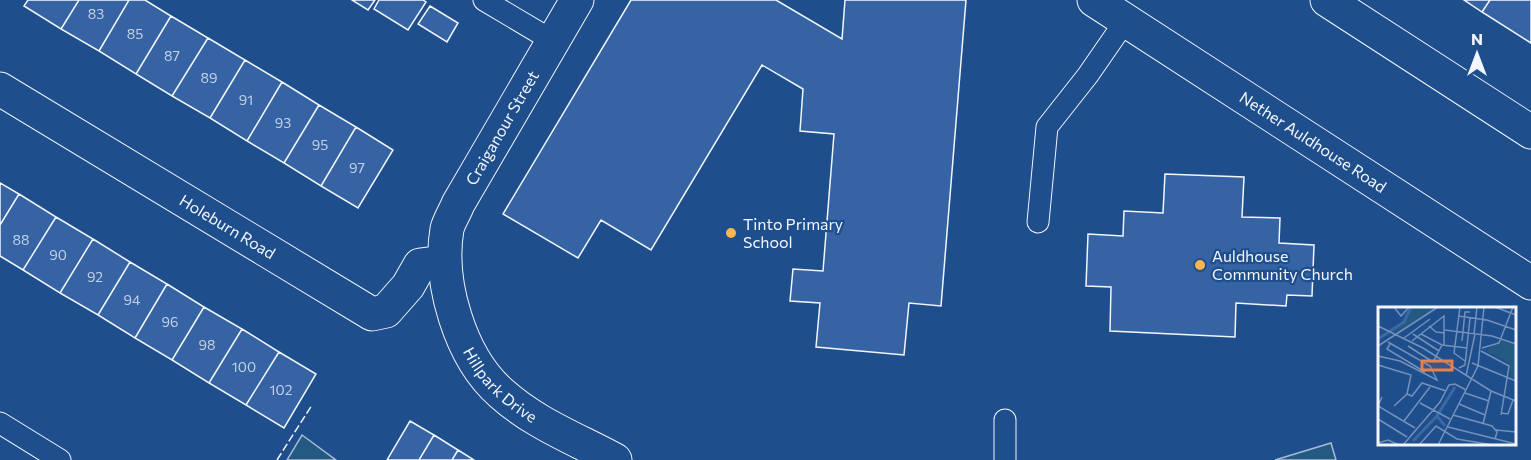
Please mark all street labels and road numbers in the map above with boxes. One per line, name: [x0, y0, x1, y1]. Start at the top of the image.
street label: Craiganour Street: [461, 67, 542, 188]
street label: Nether Auldhouse Road: [1236, 87, 1390, 196]
street label: Holeburn Road: [177, 190, 279, 262]
street label: Hillpark Drive: [460, 344, 541, 426]

